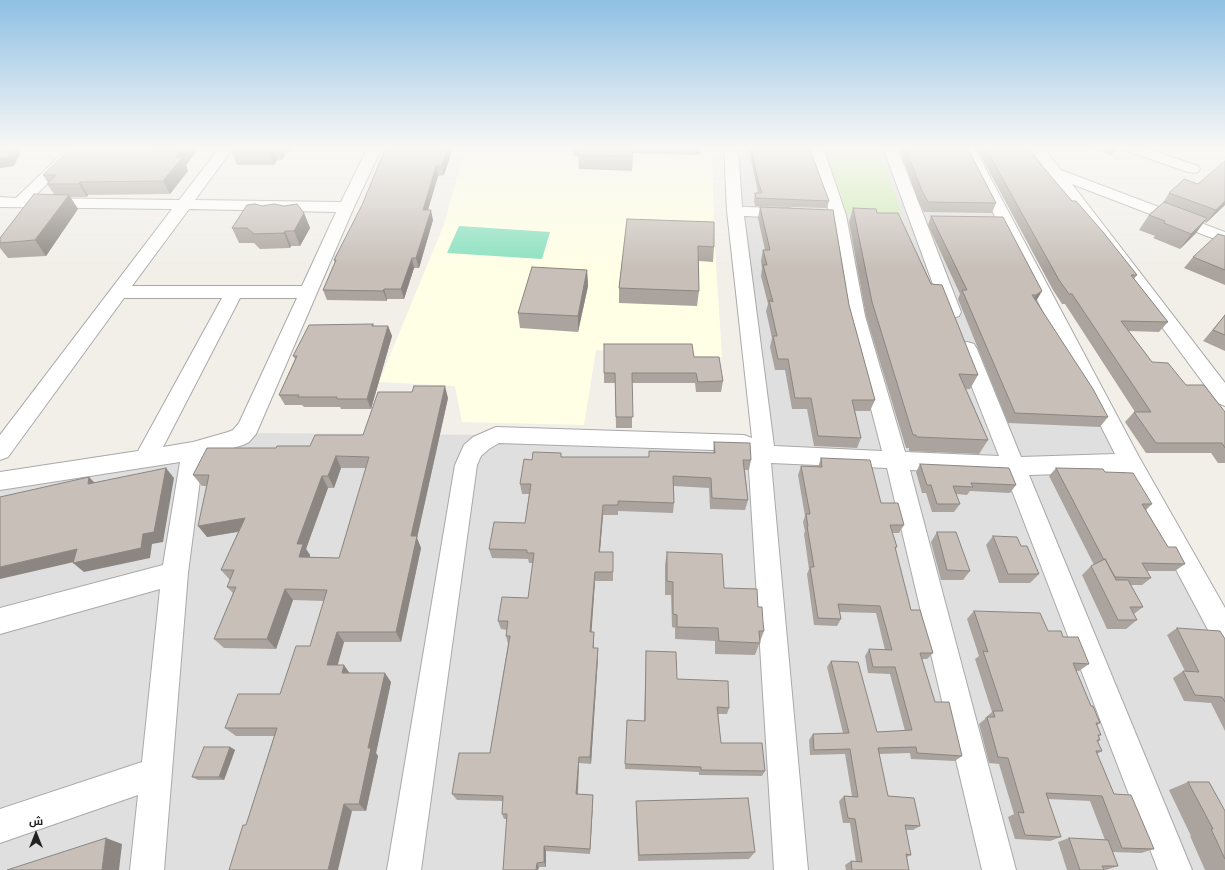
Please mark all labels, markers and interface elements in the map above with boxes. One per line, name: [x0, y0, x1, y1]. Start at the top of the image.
north arrow: [16, 814, 56, 854]
text: ش: [29, 816, 43, 827]

